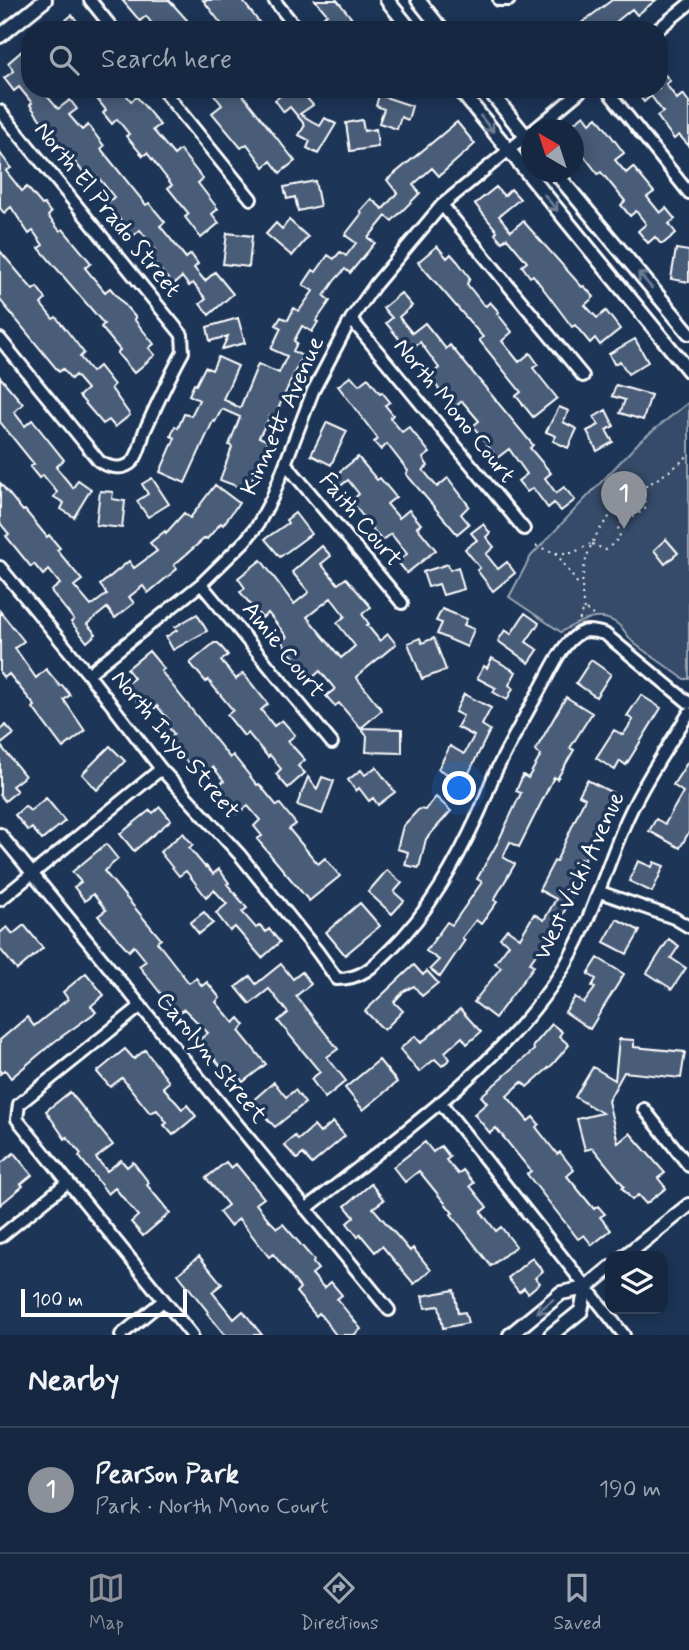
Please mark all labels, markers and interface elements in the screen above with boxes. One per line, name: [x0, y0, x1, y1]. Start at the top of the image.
search box: [21, 21, 668, 98]
icon: search: [45, 41, 83, 79]
text: Search here: [101, 43, 232, 77]
one-way arrow: [479, 114, 494, 132]
street label: North El Prado Street: [26, 116, 188, 304]
north arrow: [521, 119, 584, 182]
one-way arrow: [543, 193, 559, 211]
one-way arrow: [637, 272, 653, 290]
street label: Kinnett Avenue: [234, 331, 332, 500]
street label: North Mono Court: [386, 332, 522, 490]
street label: Faith Court: [311, 466, 409, 574]
pin: 1: [601, 471, 647, 529]
street label: Amie Court: [235, 595, 331, 705]
street label: North Inyo Street: [104, 664, 246, 826]
your location: [442, 771, 476, 805]
street label: West Vicki Avenue: [527, 787, 633, 965]
street label: Carolyn Street: [148, 986, 274, 1130]
map controls: [605, 1251, 668, 1314]
button: layers: [605, 1251, 668, 1314]
scale bar: [21, 1286, 187, 1318]
text: 100 m: [32, 1288, 83, 1313]
one-way arrow: [537, 1298, 555, 1314]
text: Nearby: [28, 1361, 119, 1400]
text: Pearson Park: [95, 1458, 239, 1492]
text: 1: [46, 1475, 56, 1505]
text: 190 m: [599, 1475, 661, 1505]
text: Park · North Mono Court: [95, 1492, 329, 1522]
tab: Map: [87, 1569, 125, 1636]
tab: Directions: [300, 1569, 379, 1636]
tab: Saved: [553, 1569, 601, 1636]

